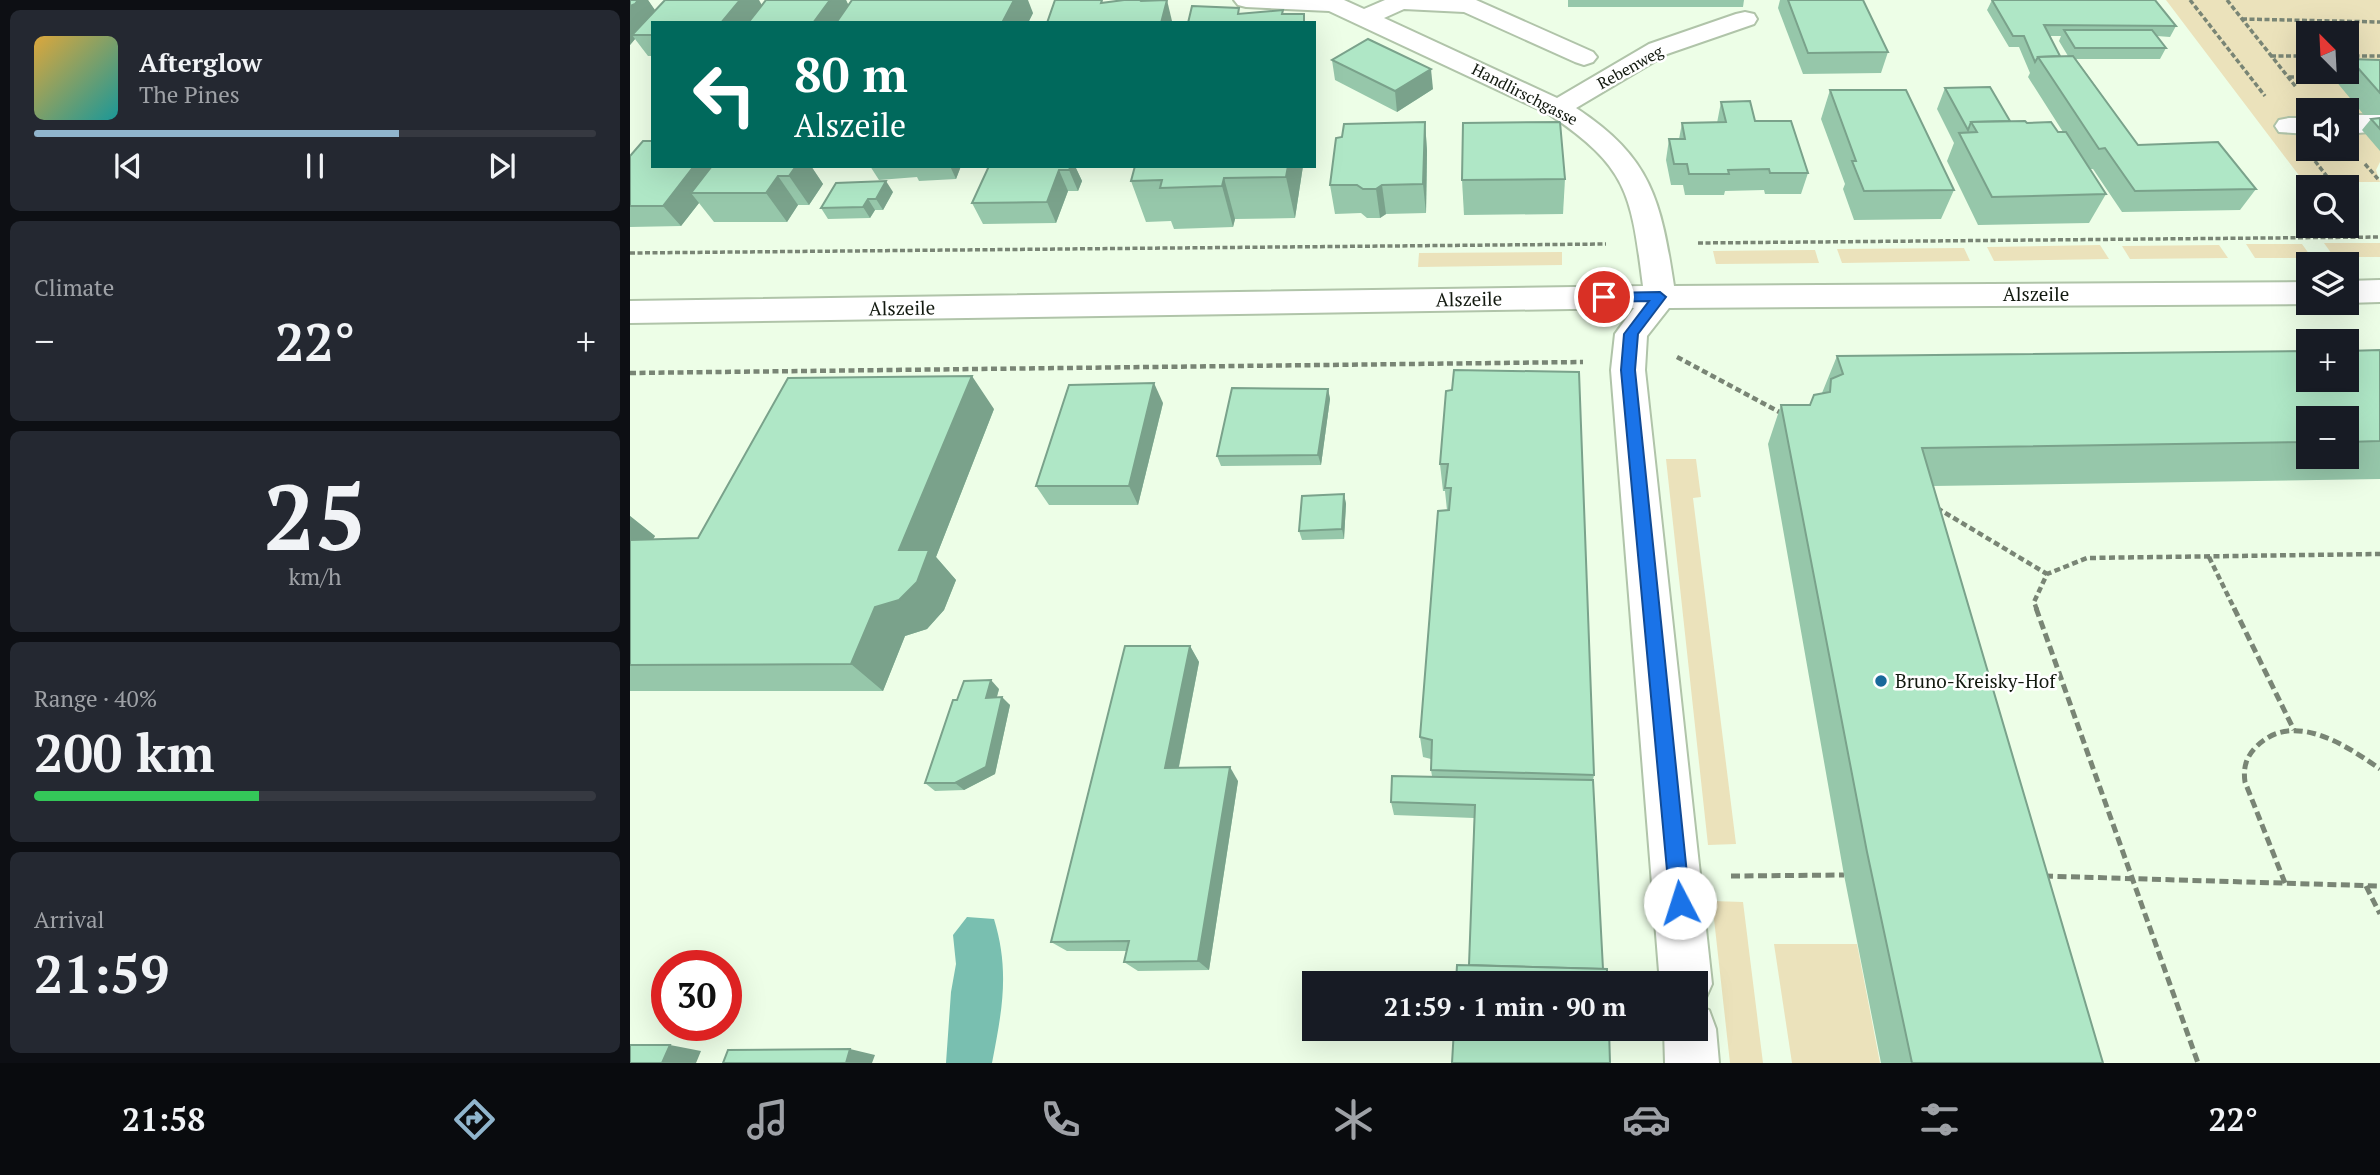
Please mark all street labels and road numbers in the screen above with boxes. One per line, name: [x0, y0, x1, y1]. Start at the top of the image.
street label: Rebenweg: [1593, 40, 1667, 94]
street label: Handlirschgasse: [1468, 58, 1582, 130]
street label: Alszeile: [2003, 281, 2069, 306]
street label: Alszeile: [1436, 285, 1502, 312]
street label: Alszeile: [869, 294, 935, 321]

